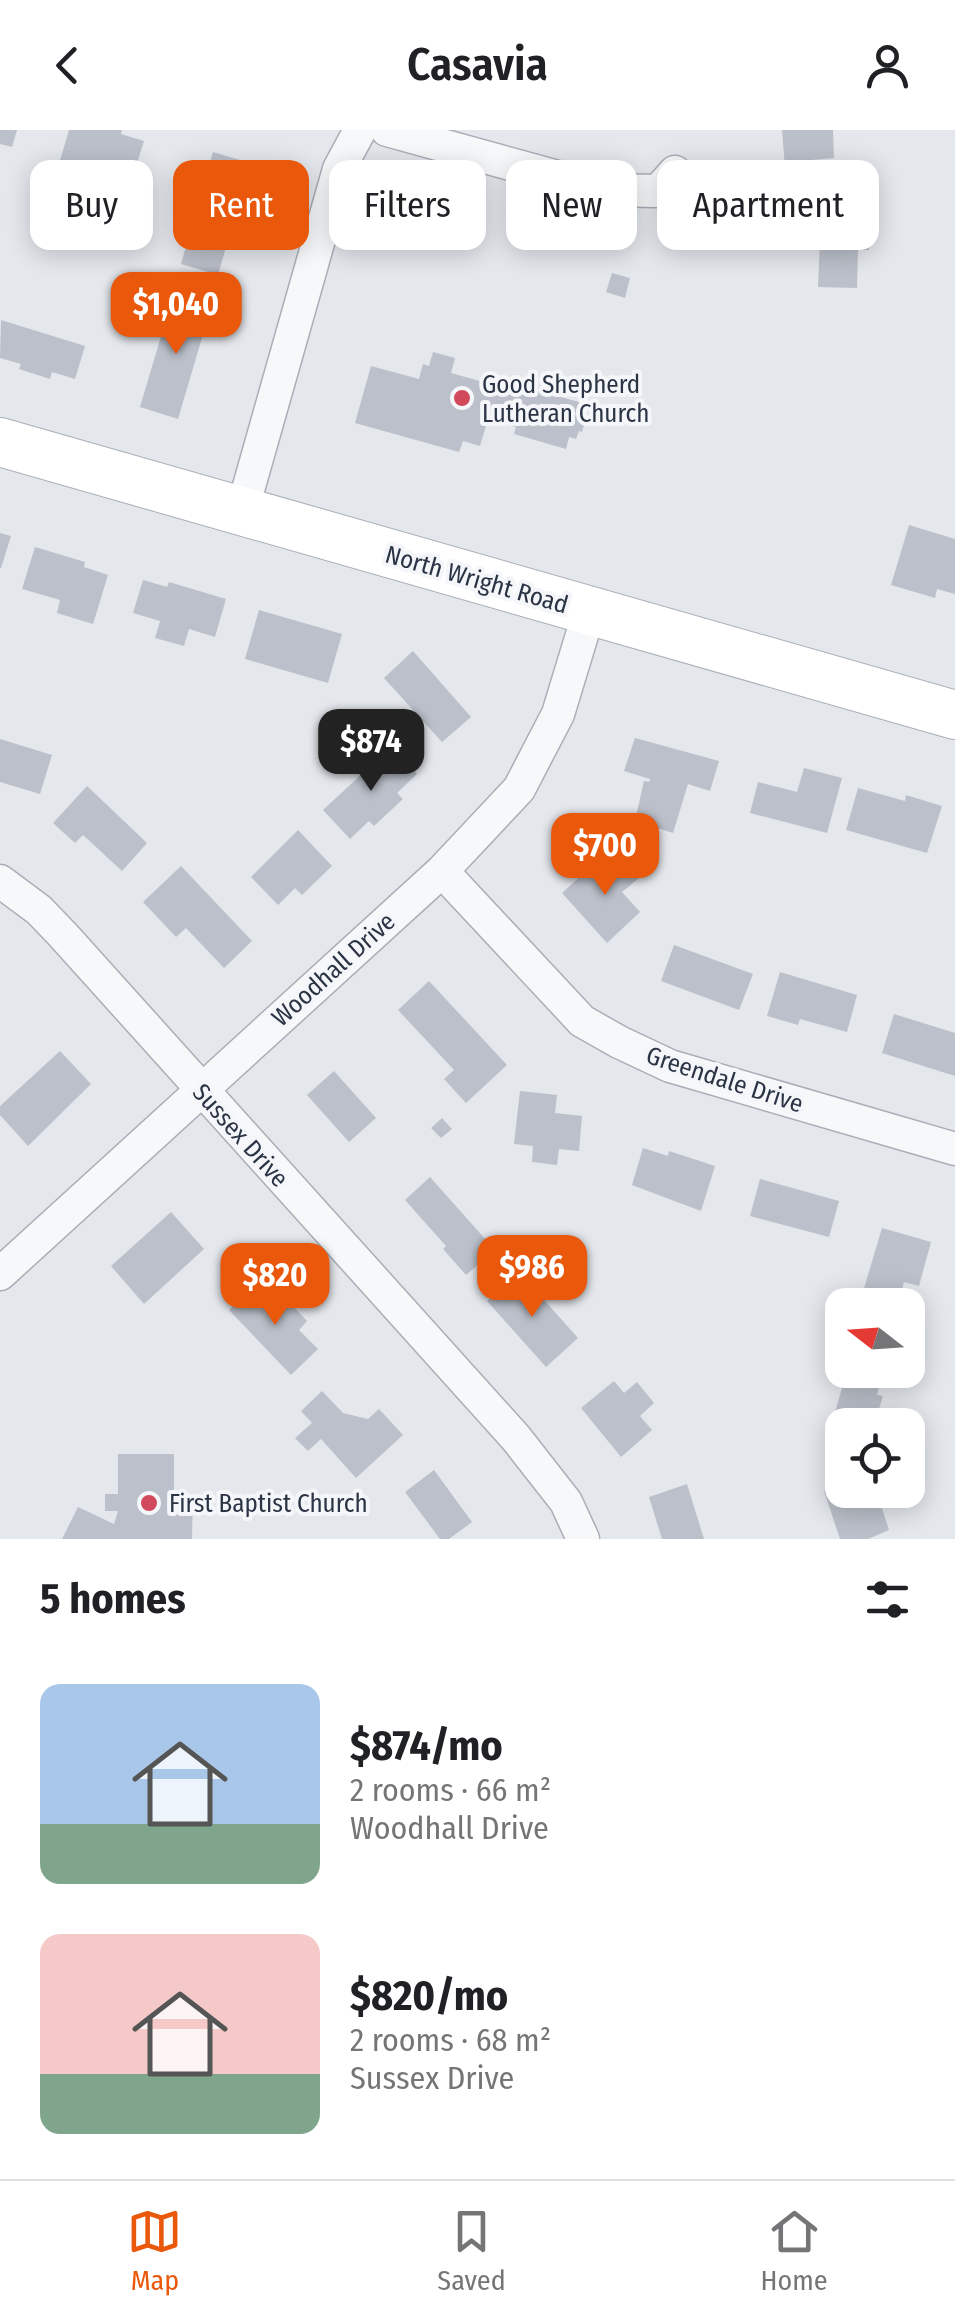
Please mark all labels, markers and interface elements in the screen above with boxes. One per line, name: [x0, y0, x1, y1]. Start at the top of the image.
icon: back: [40, 38, 95, 93]
text: Casavia: [407, 38, 548, 92]
icon: person: [860, 38, 915, 93]
chip: Buy: [30, 160, 153, 250]
chip: Rent: [173, 160, 309, 250]
chip: Filters: [329, 160, 486, 250]
chip: New: [506, 160, 637, 250]
chip: Apartment: [657, 160, 879, 250]
pin: $1,040: [95, 272, 257, 357]
text: $1,040: [133, 285, 219, 323]
place label: Good Shepherd Lutheran Church: [482, 370, 649, 429]
marker: Good Shepherd Lutheran Church: [451, 387, 473, 409]
street label: North Wright Road: [382, 540, 572, 620]
pin: $874: [312, 709, 430, 794]
text: $874: [340, 722, 402, 760]
pin: $700: [546, 813, 664, 898]
text: $700: [573, 826, 637, 864]
street label: Woodhall Drive: [266, 907, 401, 1033]
street label: Greendale Drive: [642, 1040, 807, 1119]
street label: Sussex Drive: [186, 1078, 294, 1193]
pin: $986: [473, 1235, 591, 1320]
pin: $820: [216, 1243, 334, 1328]
text: $986: [499, 1248, 565, 1286]
text: $820: [243, 1256, 307, 1294]
north arrow: [825, 1288, 925, 1388]
map controls: [825, 1288, 925, 1508]
button: locate: [825, 1408, 925, 1508]
place label: First Baptist Church: [169, 1489, 368, 1519]
marker: First Baptist Church: [138, 1492, 160, 1514]
icon: filters: [860, 1572, 915, 1627]
text: 5 homes: [40, 1574, 186, 1624]
text: $874/mo: [350, 1721, 503, 1771]
icon: home: [120, 1724, 240, 1844]
text: 2 rooms · 66 m²: [350, 1771, 551, 1809]
text: Woodhall Drive: [350, 1809, 549, 1847]
text: $820/mo: [350, 1971, 508, 2021]
icon: home: [120, 1974, 240, 2094]
text: 2 rooms · 68 m²: [350, 2021, 551, 2059]
text: Sussex Drive: [350, 2059, 514, 2097]
tab: Map: [127, 2204, 182, 2297]
tab: Saved: [437, 2204, 506, 2297]
tab: Home: [761, 2204, 828, 2297]

